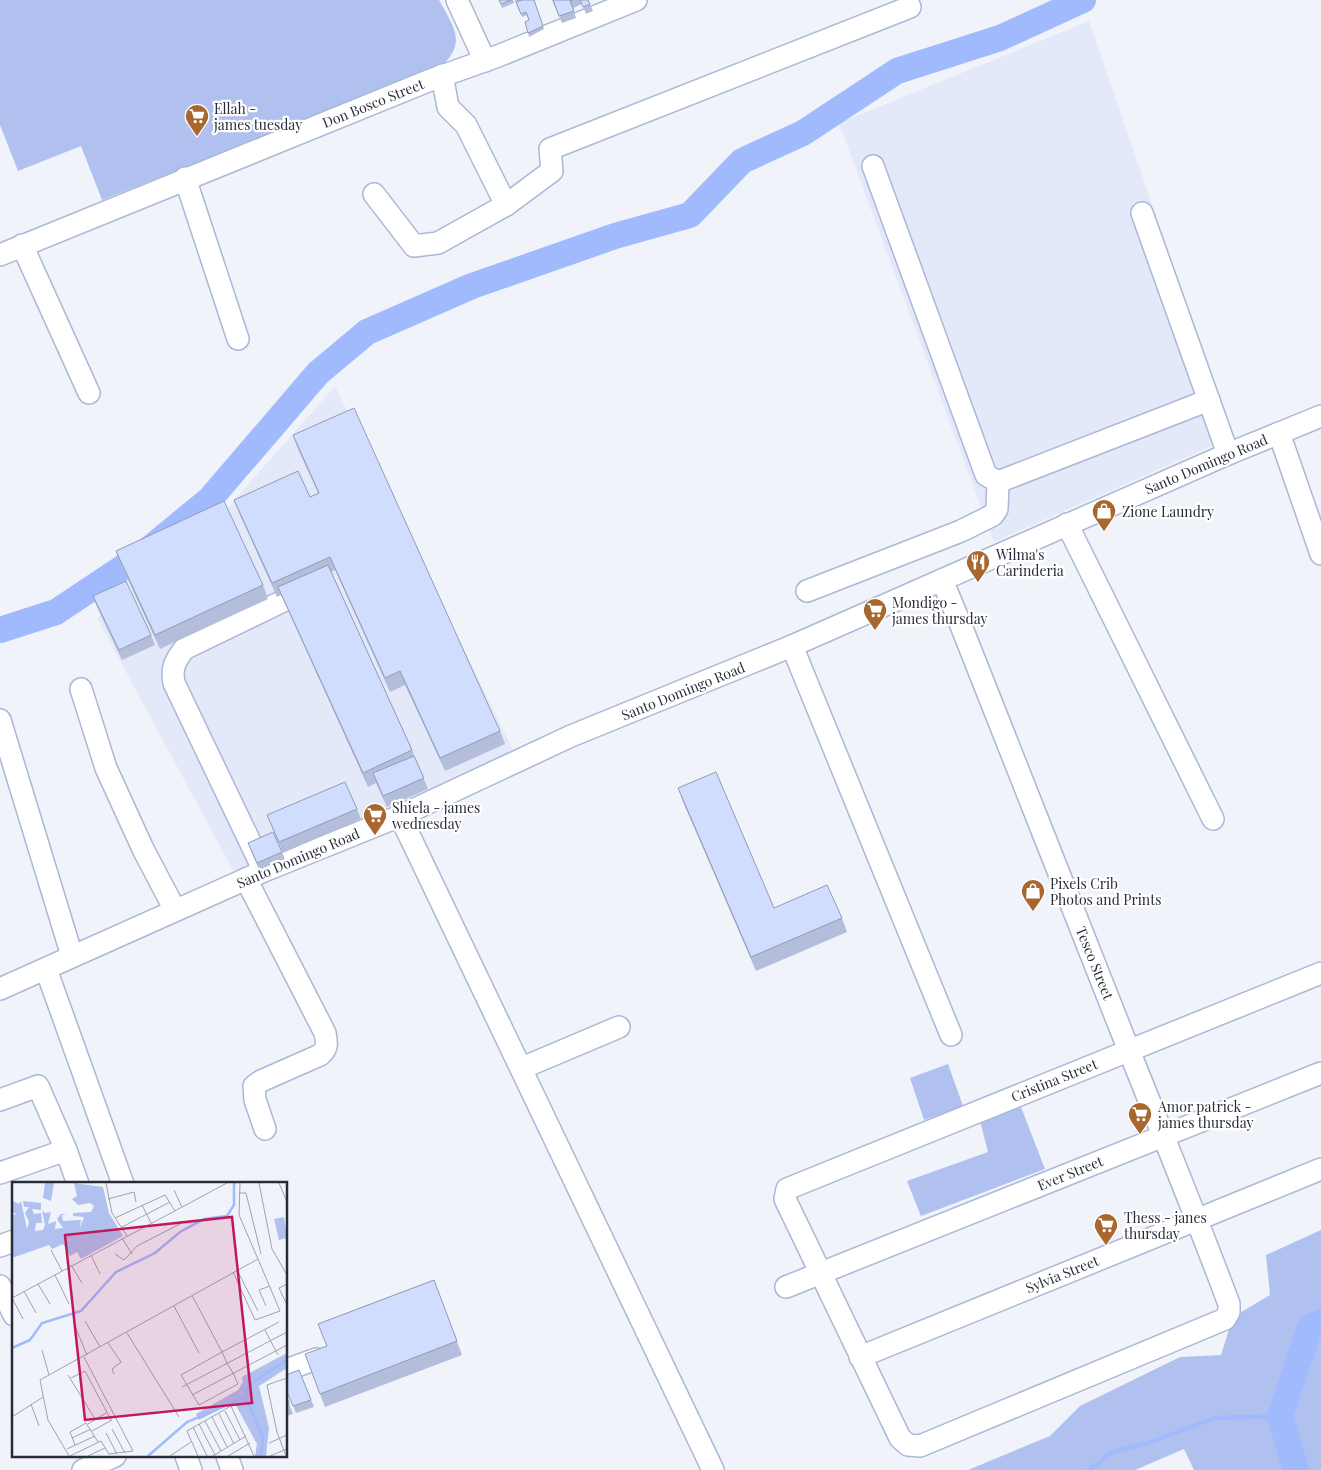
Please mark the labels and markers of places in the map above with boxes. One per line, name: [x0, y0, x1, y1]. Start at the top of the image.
place label: Ellah - james tuesday: [213, 99, 302, 134]
supermarket icon: Ellah - james tuesday: [184, 103, 210, 137]
shop icon: Zione Laundry: [1091, 498, 1117, 532]
place label: Zione Laundry: [1122, 502, 1214, 521]
place label: Wilma's Carinderia: [995, 545, 1064, 580]
restaurant icon: Wilma's Carinderia: [965, 549, 991, 583]
place label: Mondigo - james thursday: [891, 593, 988, 628]
supermarket icon: Mondigo - james thursday: [862, 597, 888, 631]
place label: Shiela - james wednesday: [392, 798, 480, 833]
supermarket icon: Shiela - james wednesday: [362, 802, 388, 836]
place label: Pixels Crib Photos and Prints: [1050, 874, 1161, 909]
shop icon: Pixels Crib Photos and Prints: [1020, 878, 1046, 912]
place label: Amor patrick - james thursday: [1157, 1097, 1254, 1132]
supermarket icon: Amor patrick - james thursday: [1127, 1101, 1153, 1135]
place label: Thess - janes thursday: [1124, 1208, 1207, 1243]
supermarket icon: Thess - janes thursday: [1093, 1212, 1119, 1246]

